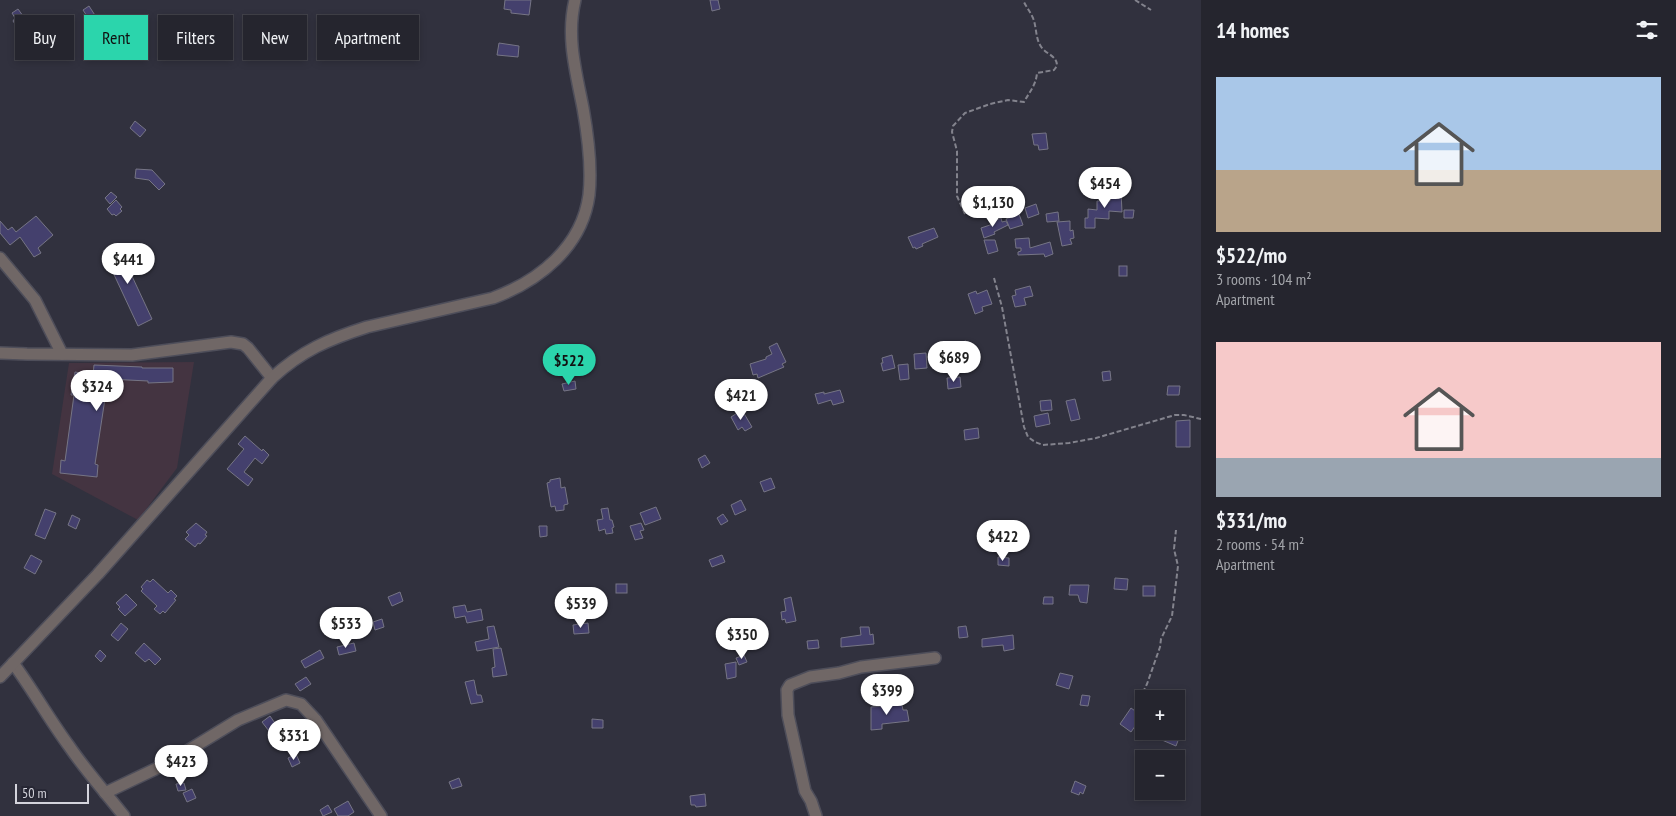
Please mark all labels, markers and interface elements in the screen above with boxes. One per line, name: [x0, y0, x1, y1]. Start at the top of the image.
chip: Buy: [15, 15, 74, 60]
chip: Rent: [84, 15, 148, 60]
chip: Filters: [158, 15, 233, 60]
chip: New: [243, 15, 307, 60]
chip: Apartment: [317, 15, 419, 60]
icon: filters: [1633, 16, 1661, 44]
text: 14 homes: [1216, 17, 1289, 44]
icon: home: [1394, 109, 1484, 199]
pin: $454: [1075, 166, 1135, 209]
text: $454: [1090, 173, 1120, 193]
pin: $1,130: [952, 186, 1034, 228]
text: $1,130: [972, 192, 1014, 212]
pin: $441: [98, 242, 158, 285]
text: $522/mo: [1216, 242, 1287, 269]
text: $441: [113, 249, 143, 269]
text: 3 rooms · 104 m²: [1216, 269, 1312, 289]
text: Apartment: [1216, 289, 1275, 309]
pin: $689: [924, 340, 984, 383]
pin: $522: [539, 344, 599, 386]
text: $689: [939, 347, 969, 367]
text: $522: [554, 350, 584, 370]
pin: $324: [67, 370, 127, 412]
icon: home: [1394, 374, 1484, 464]
text: $324: [82, 376, 112, 396]
pin: $421: [711, 378, 771, 421]
text: $421: [726, 385, 756, 405]
text: $331/mo: [1216, 507, 1287, 534]
pin: $422: [973, 520, 1033, 562]
text: $422: [988, 526, 1018, 546]
text: 2 rooms · 54 m²: [1216, 534, 1304, 554]
text: Apartment: [1216, 554, 1275, 574]
pin: $539: [551, 586, 611, 629]
text: $539: [566, 593, 596, 613]
pin: $533: [316, 606, 376, 649]
text: $533: [331, 613, 361, 633]
pin: $350: [712, 618, 772, 660]
text: $350: [727, 624, 757, 644]
pin: $399: [857, 674, 917, 716]
text: $399: [872, 680, 902, 700]
map controls: [1135, 690, 1185, 800]
button: +: [1135, 690, 1185, 740]
pin: $331: [264, 718, 324, 761]
text: $331: [279, 725, 309, 745]
pin: $423: [151, 744, 211, 787]
button: −: [1135, 750, 1185, 800]
text: $423: [166, 751, 196, 771]
scale bar: [15, 781, 89, 804]
text: 50 m: [22, 784, 47, 802]

